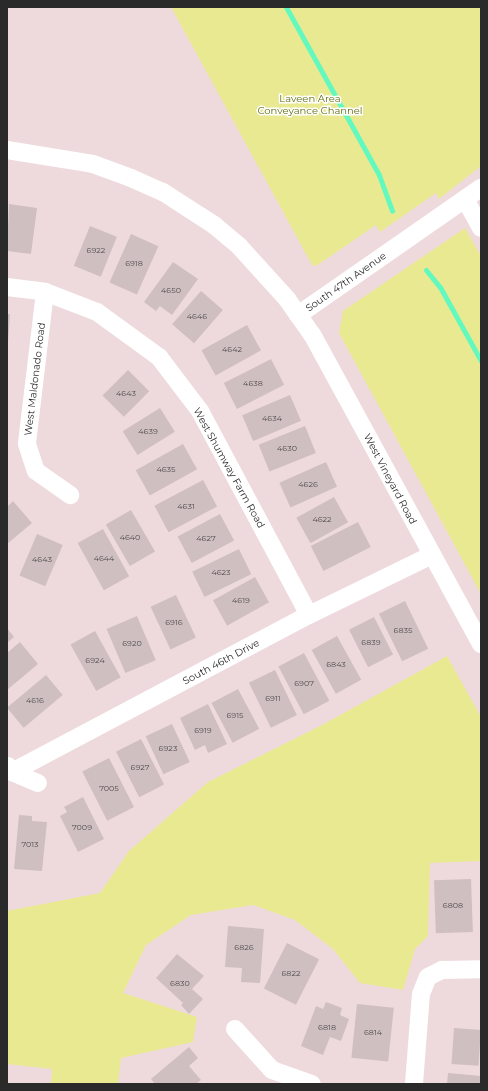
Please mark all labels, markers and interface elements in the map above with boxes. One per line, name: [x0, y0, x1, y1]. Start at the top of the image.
park label: Laveen Area Conveyance Channel: [257, 92, 363, 116]
house number: 6922: [87, 246, 105, 256]
street label: South 47th Avenue: [303, 250, 389, 314]
house number: 6918: [125, 259, 143, 269]
house number: 4650: [161, 286, 181, 296]
house number: 4646: [187, 312, 207, 322]
street label: West Maldonado Road: [22, 322, 48, 436]
house number: 4642: [222, 345, 242, 355]
house number: 4638: [243, 379, 263, 389]
house number: 4643: [116, 389, 136, 399]
street label: West Shumway Farm Road: [191, 406, 267, 530]
house number: 4634: [262, 414, 282, 424]
house number: 4639: [138, 427, 158, 437]
street label: West Vineyard Road: [361, 432, 419, 526]
house number: 4630: [277, 444, 297, 454]
house number: 4635: [156, 465, 176, 475]
house number: 4626: [298, 480, 318, 490]
house number: 4631: [177, 502, 195, 512]
house number: 4622: [312, 515, 332, 525]
house number: 4640: [120, 533, 140, 543]
house number: 4627: [196, 534, 216, 544]
house number: 4644: [94, 554, 114, 564]
house number: 4643: [32, 555, 52, 565]
house number: 4623: [211, 568, 231, 578]
house number: 4619: [232, 596, 250, 606]
house number: 6916: [165, 618, 183, 628]
house number: 6835: [394, 626, 412, 636]
street label: South 46th Drive: [181, 637, 261, 687]
house number: 6839: [361, 638, 381, 648]
house number: 6920: [122, 639, 142, 649]
house number: 6924: [85, 656, 105, 666]
house number: 6843: [326, 660, 346, 670]
house number: 6907: [294, 679, 314, 689]
house number: 6911: [265, 694, 281, 704]
house number: 4616: [26, 696, 44, 706]
house number: 6915: [226, 711, 244, 721]
house number: 6919: [194, 726, 212, 736]
house number: 6923: [159, 744, 177, 754]
house number: 6927: [131, 763, 149, 773]
house number: 7005: [99, 784, 119, 794]
house number: 7009: [72, 823, 92, 833]
house number: 7013: [21, 840, 39, 850]
house number: 6808: [443, 901, 463, 911]
house number: 6826: [234, 943, 254, 953]
house number: 6822: [281, 969, 301, 979]
house number: 6830: [170, 979, 190, 989]
house number: 6818: [318, 1023, 336, 1033]
house number: 6814: [364, 1028, 382, 1038]

